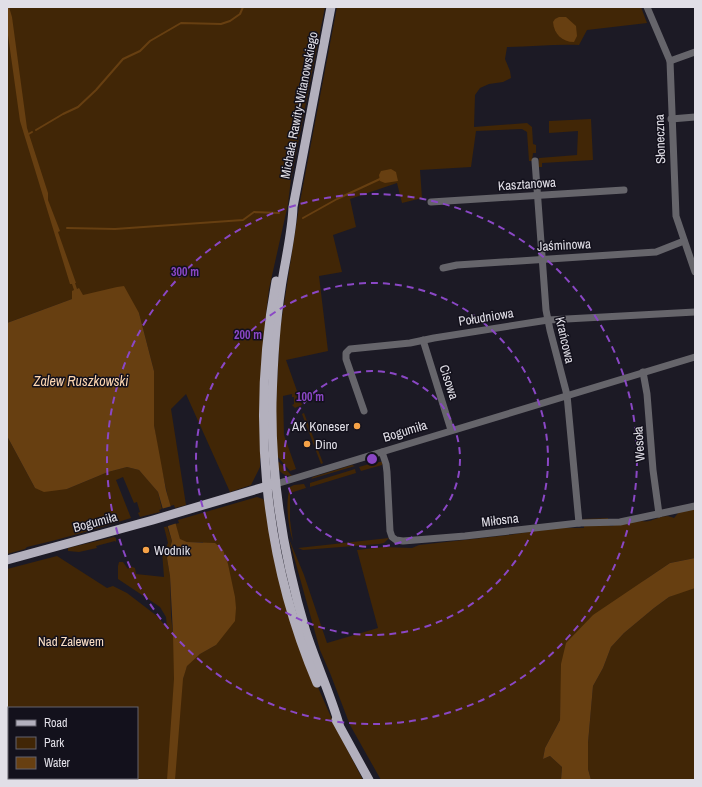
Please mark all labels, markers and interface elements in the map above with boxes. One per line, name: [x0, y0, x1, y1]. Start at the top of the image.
street label: Michała Rawity-Witanowskiego: [276, 30, 322, 180]
street label: Słoneczna: [651, 114, 669, 164]
street label: Kasztanowa: [497, 173, 557, 195]
street label: Jaśminowa: [537, 235, 591, 255]
text: 300 m: [171, 264, 199, 280]
street label: Południowa: [457, 304, 515, 330]
street label: Krańcowa: [551, 315, 579, 365]
text: 200 m: [234, 327, 262, 343]
street label: Cisowa: [435, 362, 463, 402]
water label: Zalew Ruszkowski: [32, 372, 129, 390]
text: 100 m: [296, 389, 324, 405]
street label: Bogumiła: [381, 416, 429, 446]
place label: AK Koneser: [291, 418, 349, 435]
marker: AK Koneser: [352, 421, 362, 431]
street label: Wesoła: [629, 426, 649, 462]
place label: Dino: [315, 436, 338, 453]
marker: Dino: [302, 439, 312, 449]
centre of rings: [365, 452, 379, 466]
street label: Bogumiła: [71, 508, 119, 536]
street label: Miłosna: [480, 509, 520, 531]
place label: Wodnik: [154, 542, 191, 559]
marker: Wodnik: [141, 545, 151, 555]
park label: Nad Zalewem: [38, 633, 104, 650]
legend: [8, 707, 138, 779]
text: Road: [44, 715, 68, 731]
text: Park: [44, 735, 64, 751]
text: Water: [44, 755, 71, 771]

